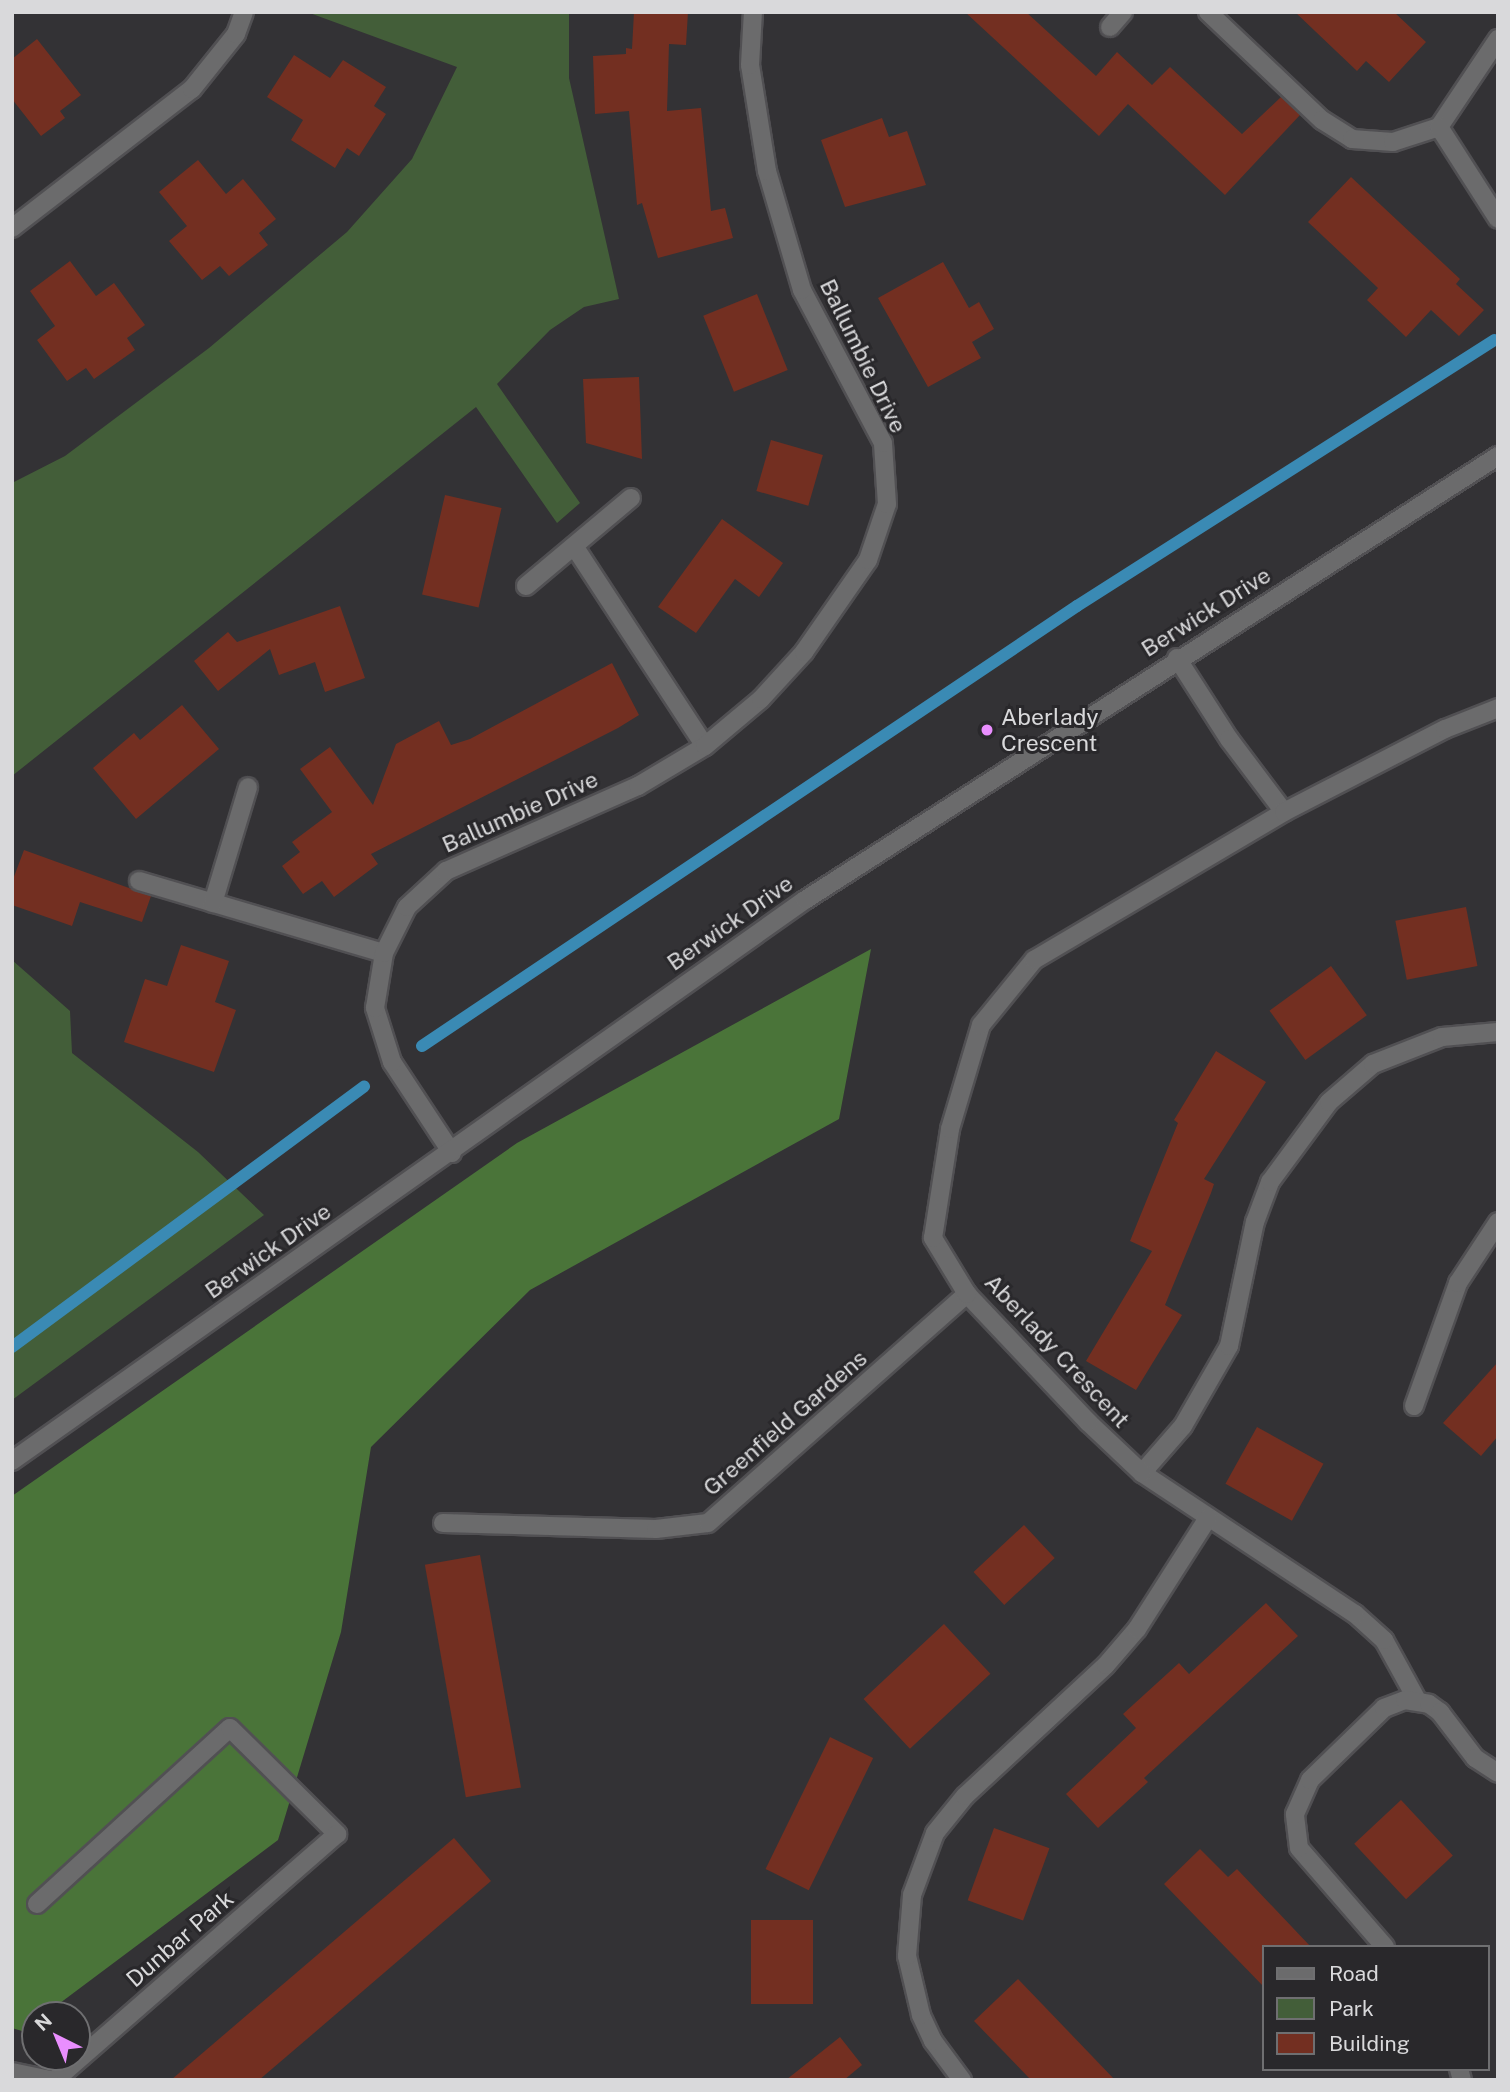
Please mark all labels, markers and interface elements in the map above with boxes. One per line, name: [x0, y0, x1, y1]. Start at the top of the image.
street label: Ballumbie Drive: [814, 275, 912, 437]
street label: Berwick Drive: [1136, 561, 1276, 663]
place label: Aberlady Crescent: [1001, 703, 1099, 757]
marker: Aberlady Crescent: [979, 722, 995, 738]
street label: Ballumbie Drive: [438, 765, 602, 859]
street label: Berwick Drive: [662, 869, 798, 977]
street label: Berwick Drive: [200, 1197, 336, 1305]
street label: Aberlady Crescent: [979, 1269, 1135, 1433]
street label: Greenfield Gardens: [697, 1344, 873, 1502]
street label: Dunbar Park: [121, 1885, 239, 1993]
legend: [1262, 1945, 1489, 2071]
text: Road: [1329, 1961, 1379, 1986]
text: Park: [1329, 1996, 1374, 2021]
north arrow: [21, 2001, 91, 2071]
text: N: [30, 2009, 56, 2035]
text: Building: [1329, 2031, 1410, 2056]

